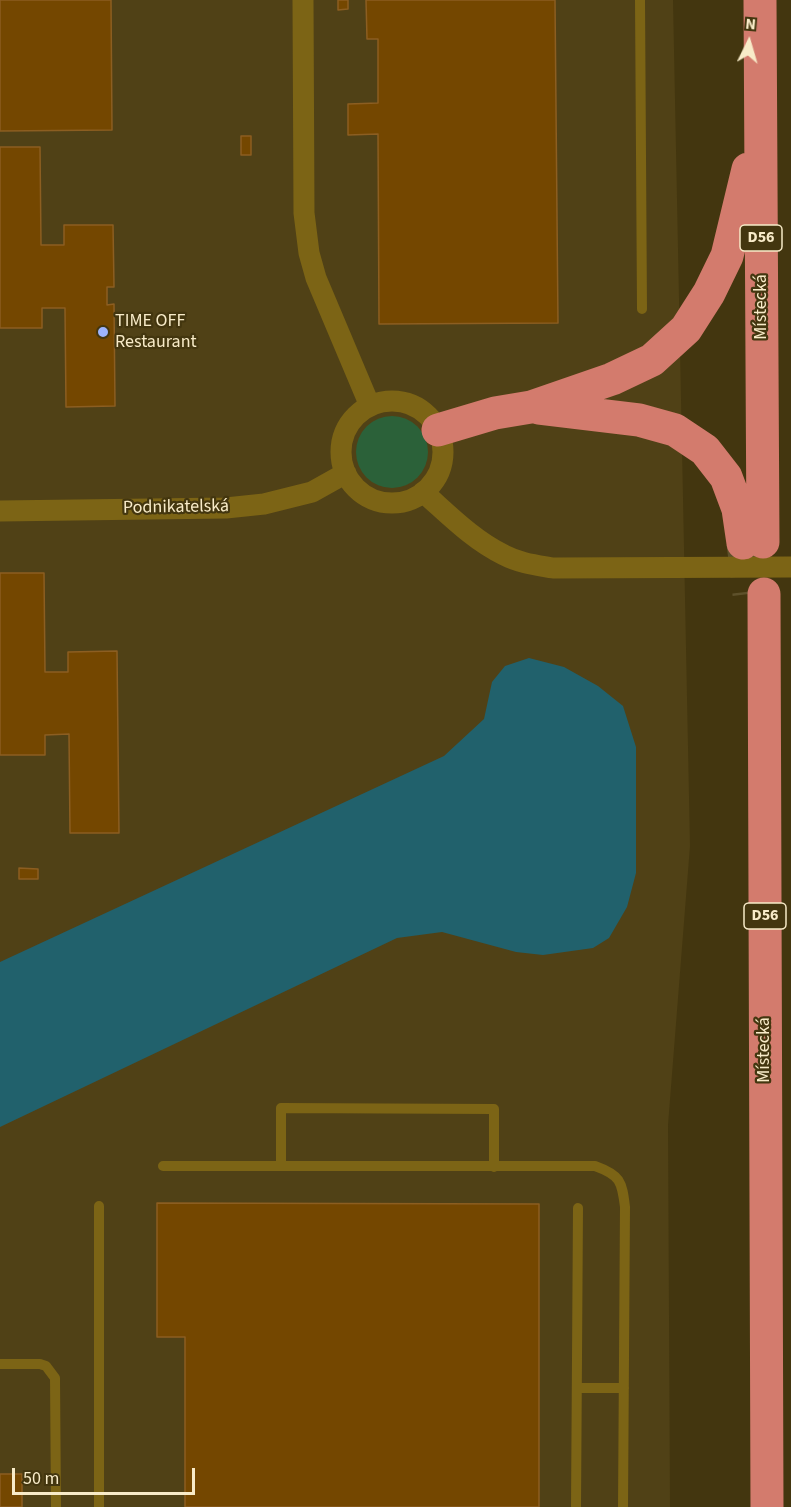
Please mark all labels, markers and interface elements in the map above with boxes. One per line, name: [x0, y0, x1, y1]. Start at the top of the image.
north arrow: [719, 12, 779, 72]
text: N: [744, 13, 757, 35]
road number: D56: [740, 225, 782, 251]
street label: Místecká: [751, 274, 773, 340]
place label: TIME OFF Restaurant: [115, 311, 197, 354]
marker: TIME OFF Restaurant: [96, 325, 110, 339]
street label: Podnikatelská: [123, 496, 229, 520]
road number: D56: [744, 903, 786, 929]
street label: Místecká: [754, 1017, 776, 1083]
scale bar: [15, 1456, 198, 1494]
text: 50 m: [23, 1466, 59, 1491]

